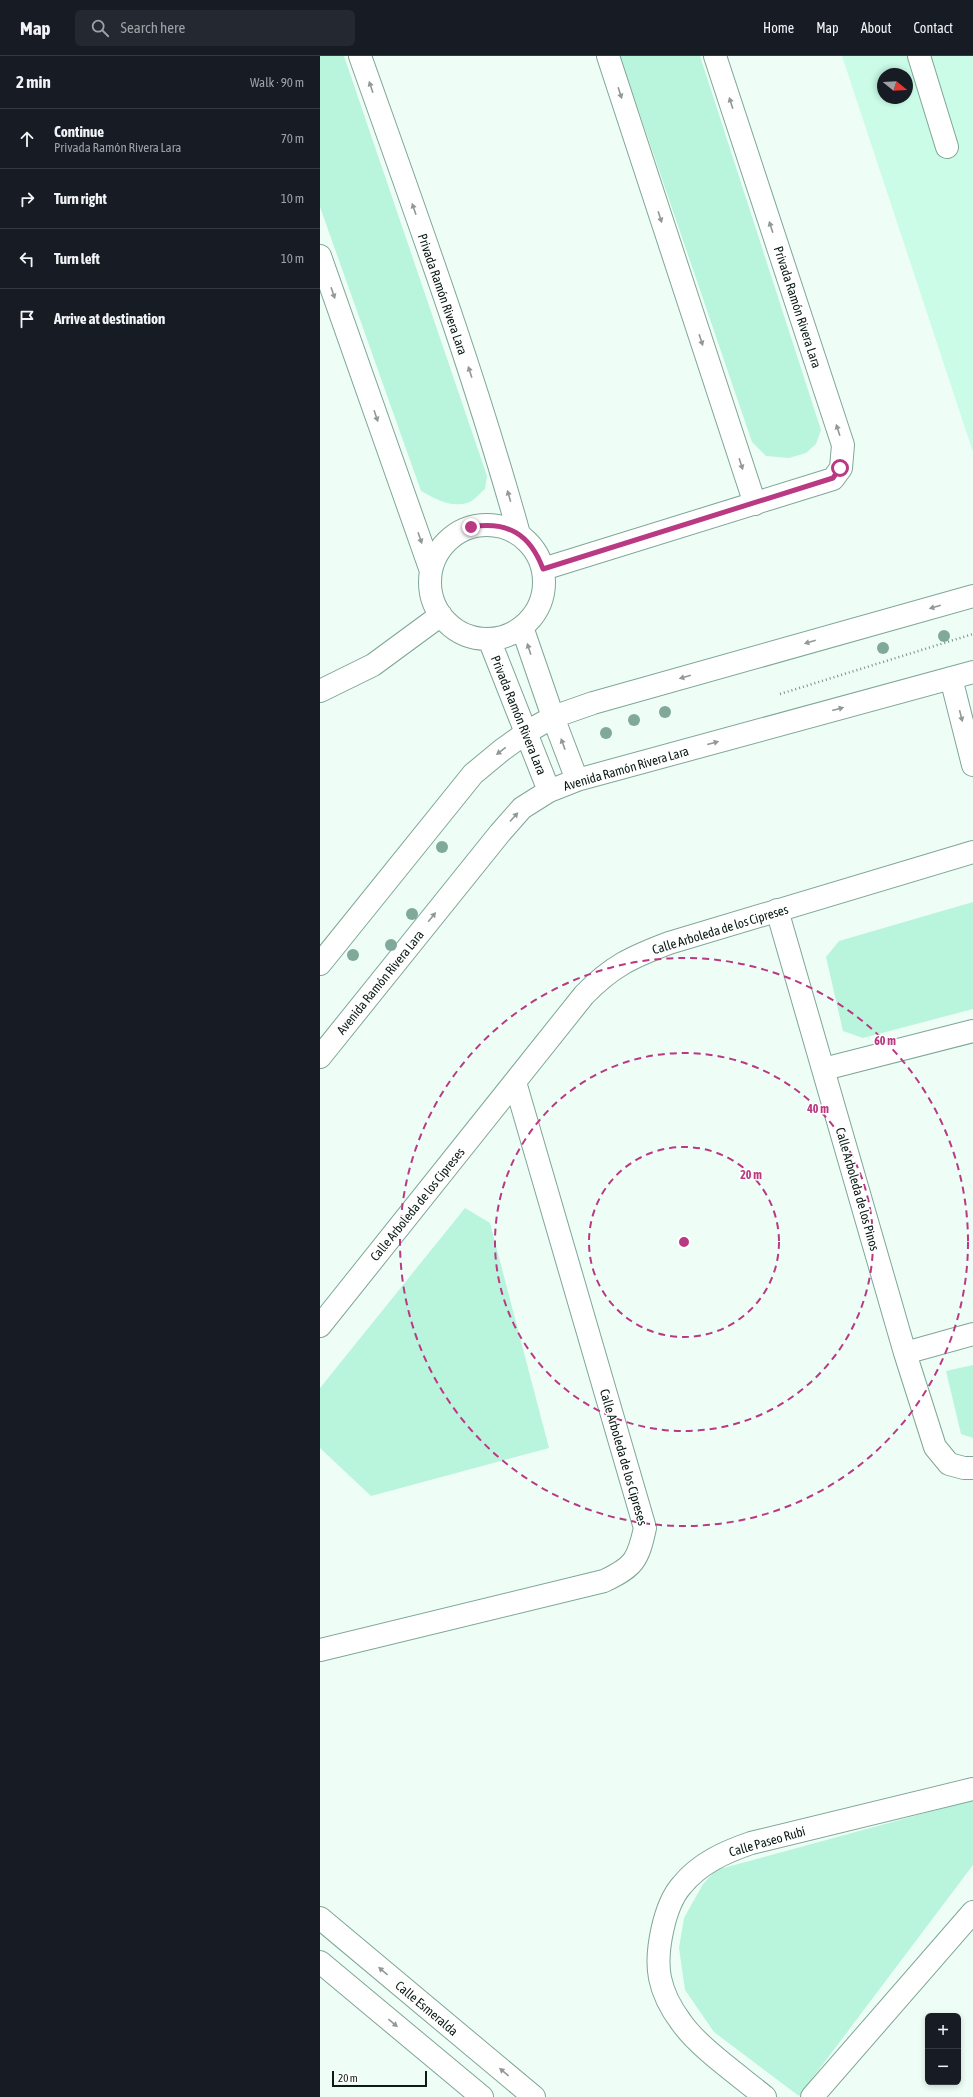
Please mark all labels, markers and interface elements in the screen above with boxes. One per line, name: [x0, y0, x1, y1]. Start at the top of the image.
search box: [75, 10, 355, 46]
text: Map: [20, 17, 51, 39]
icon: search: [89, 17, 111, 39]
text: Search here: [121, 19, 185, 36]
text: Home: [763, 20, 794, 36]
text: Map: [816, 20, 839, 36]
text: About: [861, 20, 892, 36]
text: Contact: [914, 20, 953, 36]
north arrow: [877, 68, 913, 104]
text: 2 min: [16, 72, 51, 92]
text: Walk · 90 m: [250, 75, 304, 90]
one-way arrow: [368, 80, 374, 92]
one-way arrow: [617, 87, 623, 99]
one-way arrow: [727, 97, 733, 109]
text: Continue: [54, 123, 104, 140]
icon: ahead: [16, 128, 38, 150]
text: 70 m: [281, 131, 304, 146]
text: Privada Ramón Rivera Lara: [54, 140, 181, 155]
icon: right: [16, 188, 38, 210]
text: Turn right: [54, 190, 107, 207]
text: 10 m: [281, 191, 304, 206]
one-way arrow: [411, 203, 417, 215]
one-way arrow: [658, 211, 664, 223]
one-way arrow: [768, 221, 774, 233]
street label: Privada Ramón Rivera Lara: [415, 232, 470, 357]
street label: Privada Ramón Rivera Lara: [771, 244, 824, 370]
icon: left: [16, 248, 38, 270]
text: Turn left: [54, 250, 100, 267]
text: 10 m: [281, 251, 304, 266]
one-way arrow: [330, 288, 336, 300]
icon: arrive: [16, 308, 38, 330]
text: Arrive at destination: [54, 310, 165, 327]
one-way arrow: [698, 334, 704, 346]
one-way arrow: [467, 366, 473, 378]
one-way arrow: [374, 410, 380, 422]
one-way arrow: [835, 424, 841, 436]
one-way arrow: [739, 458, 745, 470]
route start: [831, 459, 849, 477]
one-way arrow: [506, 490, 512, 502]
route end: [462, 518, 480, 536]
one-way arrow: [417, 533, 423, 545]
one-way arrow: [929, 604, 941, 610]
one-way arrow: [804, 639, 816, 645]
one-way arrow: [526, 642, 532, 654]
street label: Privada Ramón Rivera Lara: [488, 653, 549, 777]
one-way arrow: [679, 674, 691, 680]
one-way arrow: [832, 706, 844, 712]
one-way arrow: [958, 710, 964, 722]
one-way arrow: [559, 738, 565, 750]
one-way arrow: [707, 740, 719, 746]
street label: Avenida Ramón Rivera Lara: [562, 743, 690, 794]
one-way arrow: [496, 746, 507, 755]
one-way arrow: [510, 811, 519, 822]
street label: Calle Arboleda de los Cipreses: [650, 902, 790, 957]
one-way arrow: [428, 912, 436, 923]
street label: Avenida Ramón Rivera Lara: [334, 927, 427, 1037]
text: 60 m: [874, 1034, 896, 1048]
text: 40 m: [806, 1102, 829, 1116]
street label: Calle Arboleda de los Pinos: [833, 1126, 882, 1253]
street label: Calle Arboleda de los Cipreses: [367, 1144, 468, 1264]
text: 20 m: [740, 1168, 762, 1182]
centre of rings: [677, 1235, 691, 1249]
street label: Calle Arboleda de los Cipreses: [597, 1387, 650, 1528]
street label: Calle Paseo Rubí: [727, 1823, 807, 1860]
one-way arrow: [378, 1966, 388, 1975]
street label: Calle Esmeralda: [392, 1978, 461, 2039]
map controls: [925, 2013, 961, 2085]
button: +: [925, 2013, 961, 2049]
one-way arrow: [388, 2018, 398, 2027]
button: −: [925, 2049, 961, 2085]
one-way arrow: [499, 2068, 510, 2076]
scale bar: [332, 2069, 427, 2088]
text: 20 m: [338, 2072, 358, 2084]

